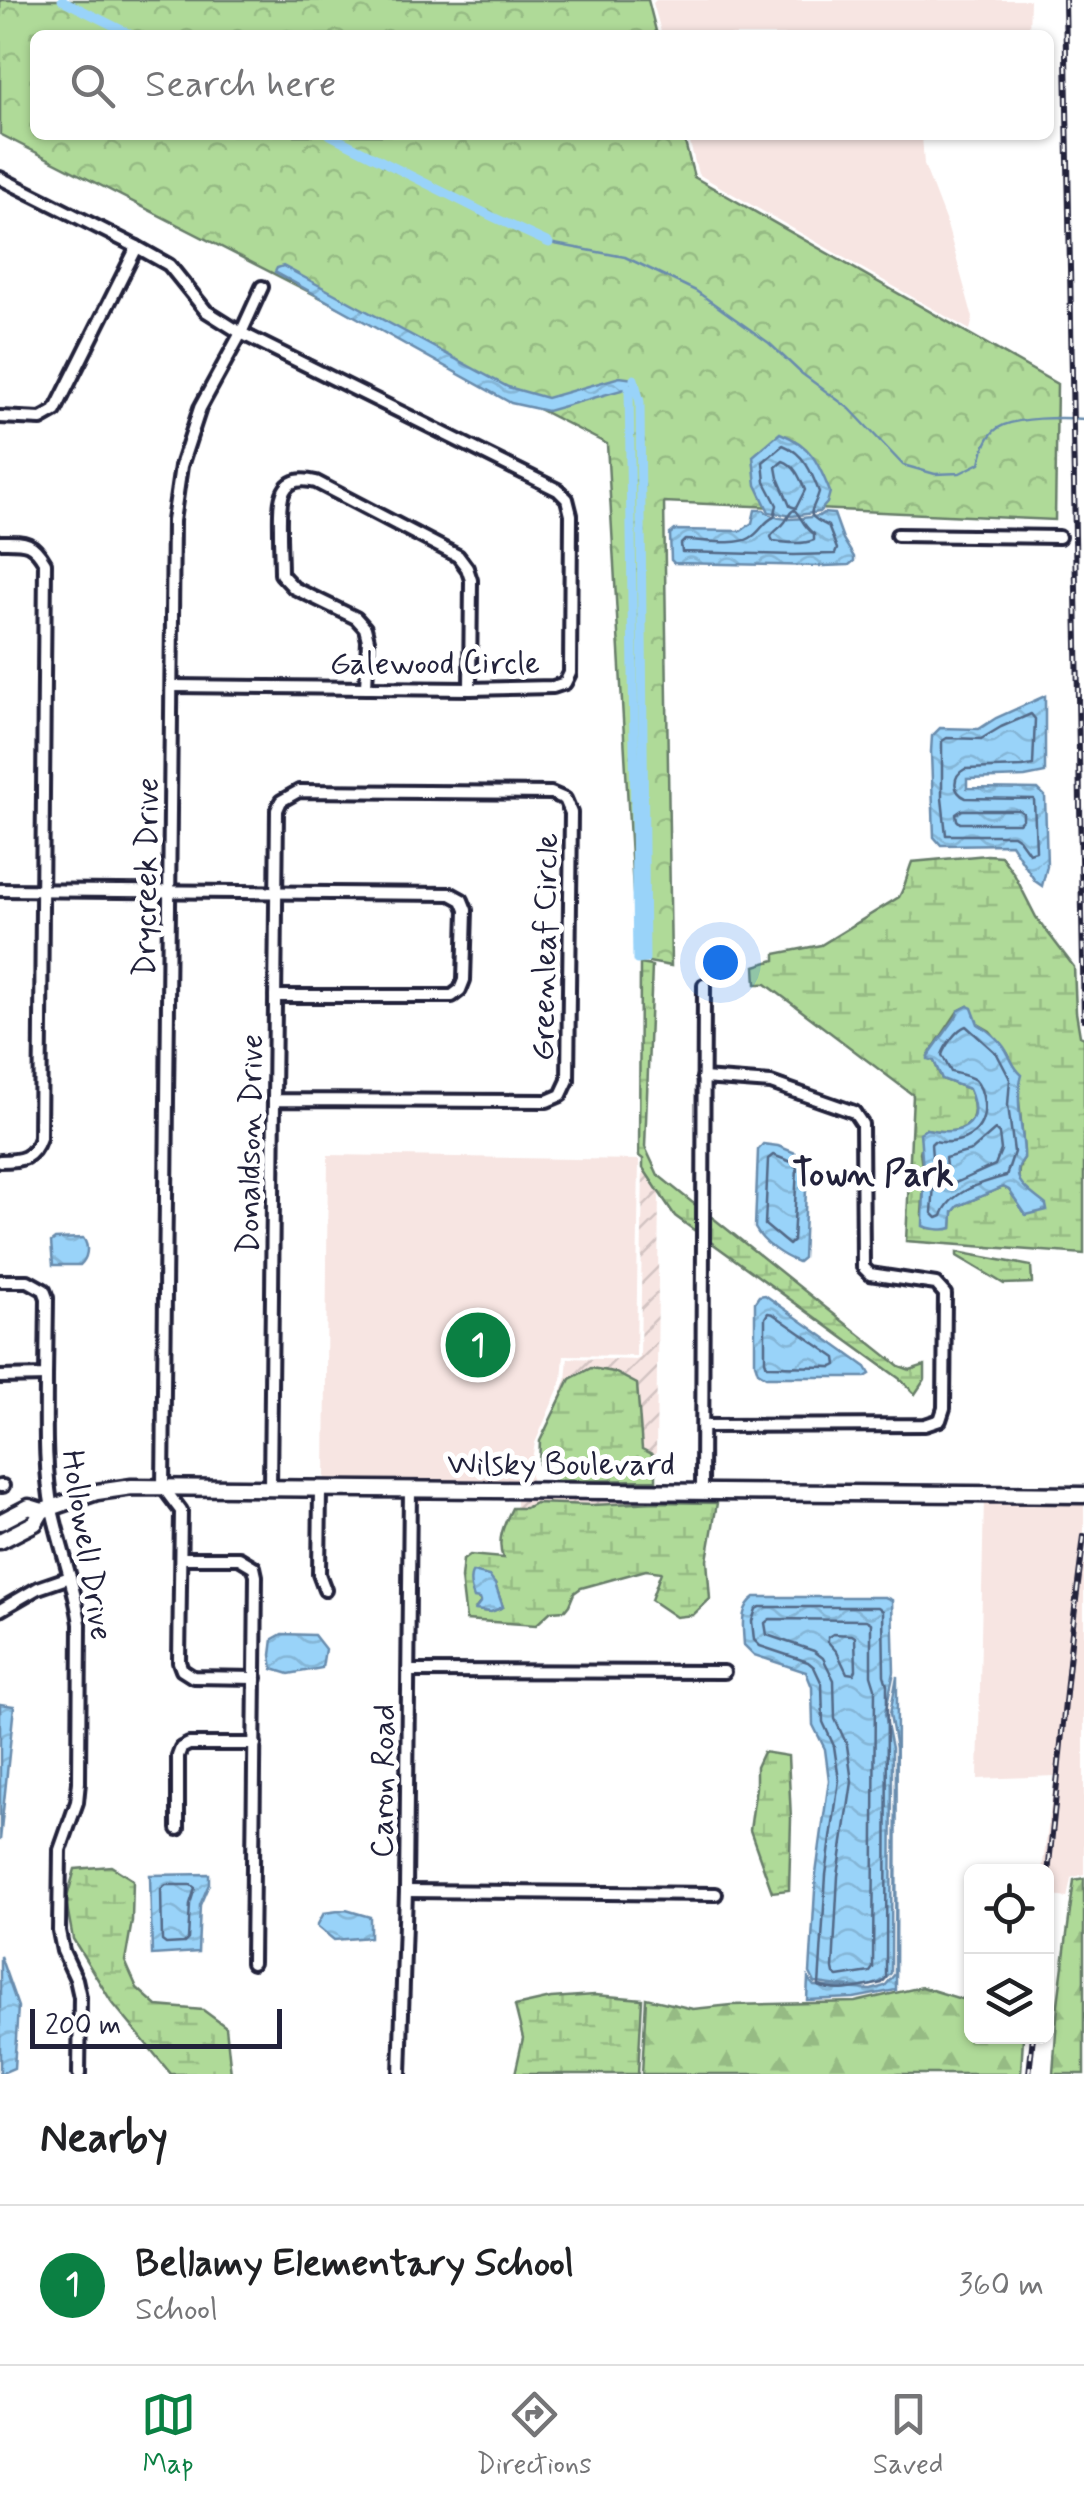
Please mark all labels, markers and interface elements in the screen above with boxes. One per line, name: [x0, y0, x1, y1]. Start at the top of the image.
search box: [30, 30, 1054, 140]
icon: search: [65, 58, 120, 113]
text: Search here: [145, 61, 336, 110]
street label: Galewood Circle: [330, 643, 540, 685]
street label: Drycreek Drive: [124, 777, 170, 977]
street label: Greenleaf Circle: [523, 833, 569, 1062]
your location: [695, 937, 746, 988]
street label: Donaldson Drive: [228, 1034, 274, 1255]
district label: Town Park: [792, 1152, 954, 1198]
pin: 1: [446, 1308, 510, 1382]
street label: Wilsky Boulevard: [447, 1444, 675, 1486]
street label: Hollowell Drive: [50, 1447, 122, 1644]
street label: Caron Road: [362, 1704, 406, 1858]
map controls: [964, 1864, 1054, 2044]
button: locate: [964, 1864, 1054, 1954]
button: layers: [964, 1954, 1054, 2044]
scale bar: [30, 2004, 282, 2048]
text: 200 m: [45, 2008, 121, 2045]
text: Nearby: [40, 2112, 168, 2167]
text: Bellamy Elementary School: [135, 2240, 574, 2289]
text: 1: [65, 2264, 80, 2306]
text: 360 m: [958, 2264, 1044, 2306]
text: School: [135, 2289, 218, 2331]
tab: Map: [141, 2387, 196, 2484]
tab: Directions: [477, 2387, 592, 2484]
tab: Saved: [873, 2387, 943, 2484]

